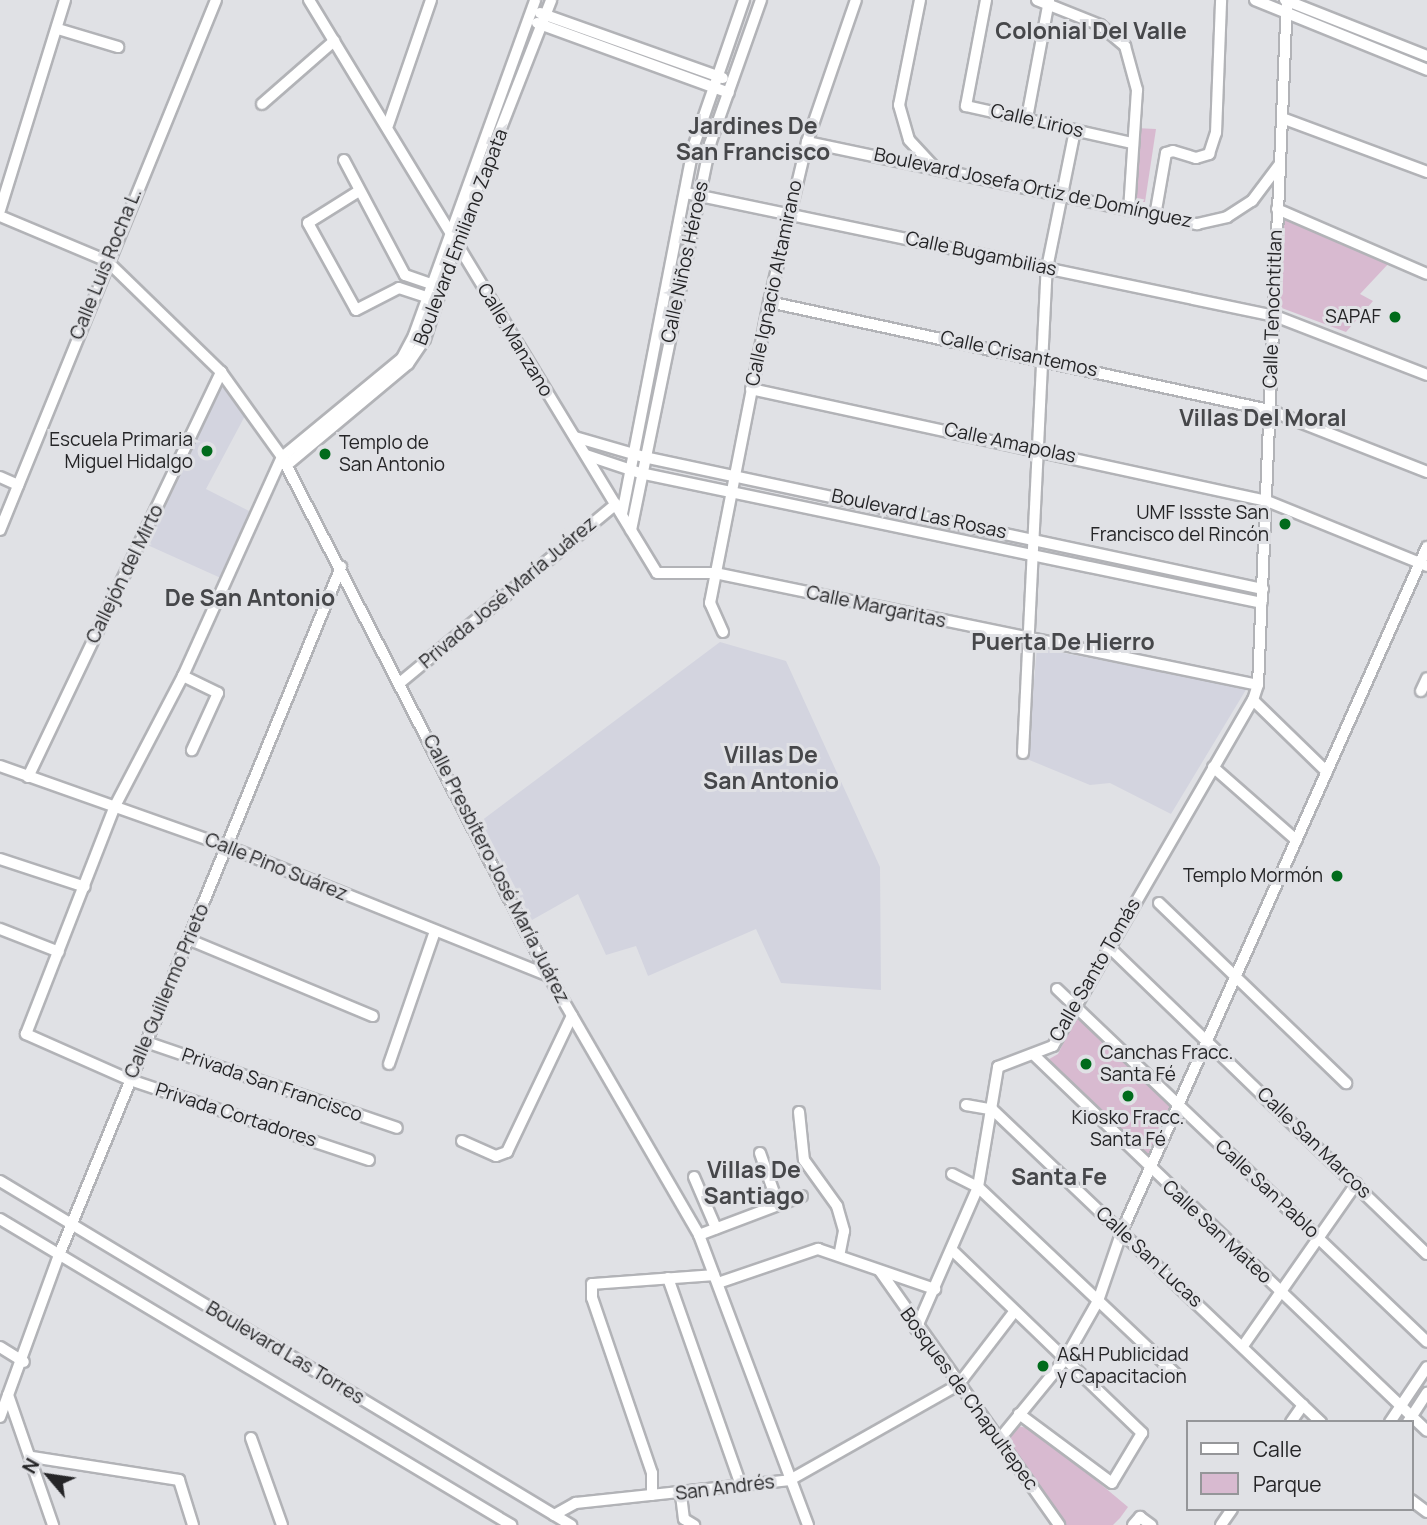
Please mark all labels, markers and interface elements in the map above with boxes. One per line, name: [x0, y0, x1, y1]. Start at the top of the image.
district label: Colonial Del Valle: [995, 16, 1187, 44]
street label: Calle Lirios: [988, 99, 1086, 143]
district label: Jardines De San Francisco: [676, 111, 830, 165]
street label: Boulevard Emiliano Zapata: [409, 126, 513, 348]
street label: Boulevard Josefa Ortiz de Domínguez: [872, 143, 1194, 233]
street label: Calle Ignacio Altamirano: [741, 178, 807, 388]
street label: Calle Niños Héroes: [657, 179, 713, 345]
street label: Calle Luis Rocha L.: [65, 185, 147, 343]
street label: Calle Bugambilias: [903, 227, 1059, 281]
street label: Calle Tenochtitlan: [1259, 229, 1287, 389]
street label: Calle Manzano: [472, 279, 558, 401]
place label: SAPAF: [1325, 306, 1381, 328]
marker: SAPAF: [1387, 309, 1403, 325]
street label: Calle Crisantemos: [938, 326, 1100, 382]
district label: Villas Del Moral: [1179, 403, 1347, 431]
street label: Calle Amapolas: [942, 418, 1078, 468]
place label: Escuela Primaria Miguel Hidalgo: [49, 429, 193, 473]
place label: Templo de San Antonio: [339, 432, 445, 476]
marker: Escuela Primaria Miguel Hidalgo: [199, 443, 215, 459]
marker: Templo de San Antonio: [317, 446, 333, 462]
street label: Boulevard Las Rosas: [829, 484, 1009, 544]
street label: Callejón del Mirto: [82, 501, 168, 647]
place label: UMF Issste San Francisco del Rincón: [1090, 502, 1269, 546]
street label: Privada José María Juárez: [415, 512, 601, 674]
marker: UMF Issste San Francisco del Rincón: [1275, 514, 1295, 534]
street label: Calle Margaritas: [804, 581, 948, 633]
district label: De San Antonio: [165, 583, 335, 611]
district label: Puerta De Hierro: [971, 627, 1155, 655]
street label: Calle Presbítero José María Juárez: [418, 731, 574, 1007]
district label: Villas De San Antonio: [703, 740, 839, 794]
street label: Calle Pino Suárez: [202, 828, 350, 906]
place label: Templo Mormón: [1183, 865, 1323, 887]
marker: Templo Mormón: [1329, 868, 1345, 884]
street label: Calle Santo Tomás: [1045, 894, 1145, 1046]
street label: Calle Guillermo Prieto: [120, 900, 214, 1082]
place label: Canchas Fracc. Santa Fé: [1100, 1042, 1233, 1086]
street label: Privada San Francisco: [179, 1043, 365, 1127]
marker: Canchas Fracc. Santa Fé: [1078, 1056, 1094, 1072]
street label: Privada Cortadores: [153, 1078, 319, 1152]
street label: Calle San Marcos: [1252, 1083, 1376, 1203]
marker: Kiosko Fracc. Santa Fé: [1120, 1088, 1136, 1104]
place label: Kiosko Fracc. Santa Fé: [1072, 1107, 1184, 1151]
street label: Calle San Pablo: [1210, 1135, 1324, 1243]
district label: Villas De Santiago: [704, 1155, 804, 1209]
district label: Santa Fe: [1011, 1162, 1107, 1190]
street label: Calle San Mateo: [1158, 1175, 1276, 1289]
street label: Calle San Lucas: [1091, 1202, 1207, 1312]
street label: Boulevard Las Torres: [202, 1297, 368, 1409]
street label: Bosques de Chapultepec: [895, 1303, 1043, 1495]
place label: A&H Publicidad y Capacitacion: [1057, 1344, 1189, 1388]
marker: A&H Publicidad y Capacitacion: [1035, 1358, 1051, 1374]
legend: [1186, 1420, 1413, 1511]
text: Calle: [1253, 1435, 1302, 1463]
north arrow: [14, 1441, 84, 1511]
text: N: [16, 1454, 45, 1478]
text: Parque: [1253, 1470, 1322, 1498]
street label: San Andrés: [674, 1471, 776, 1505]

